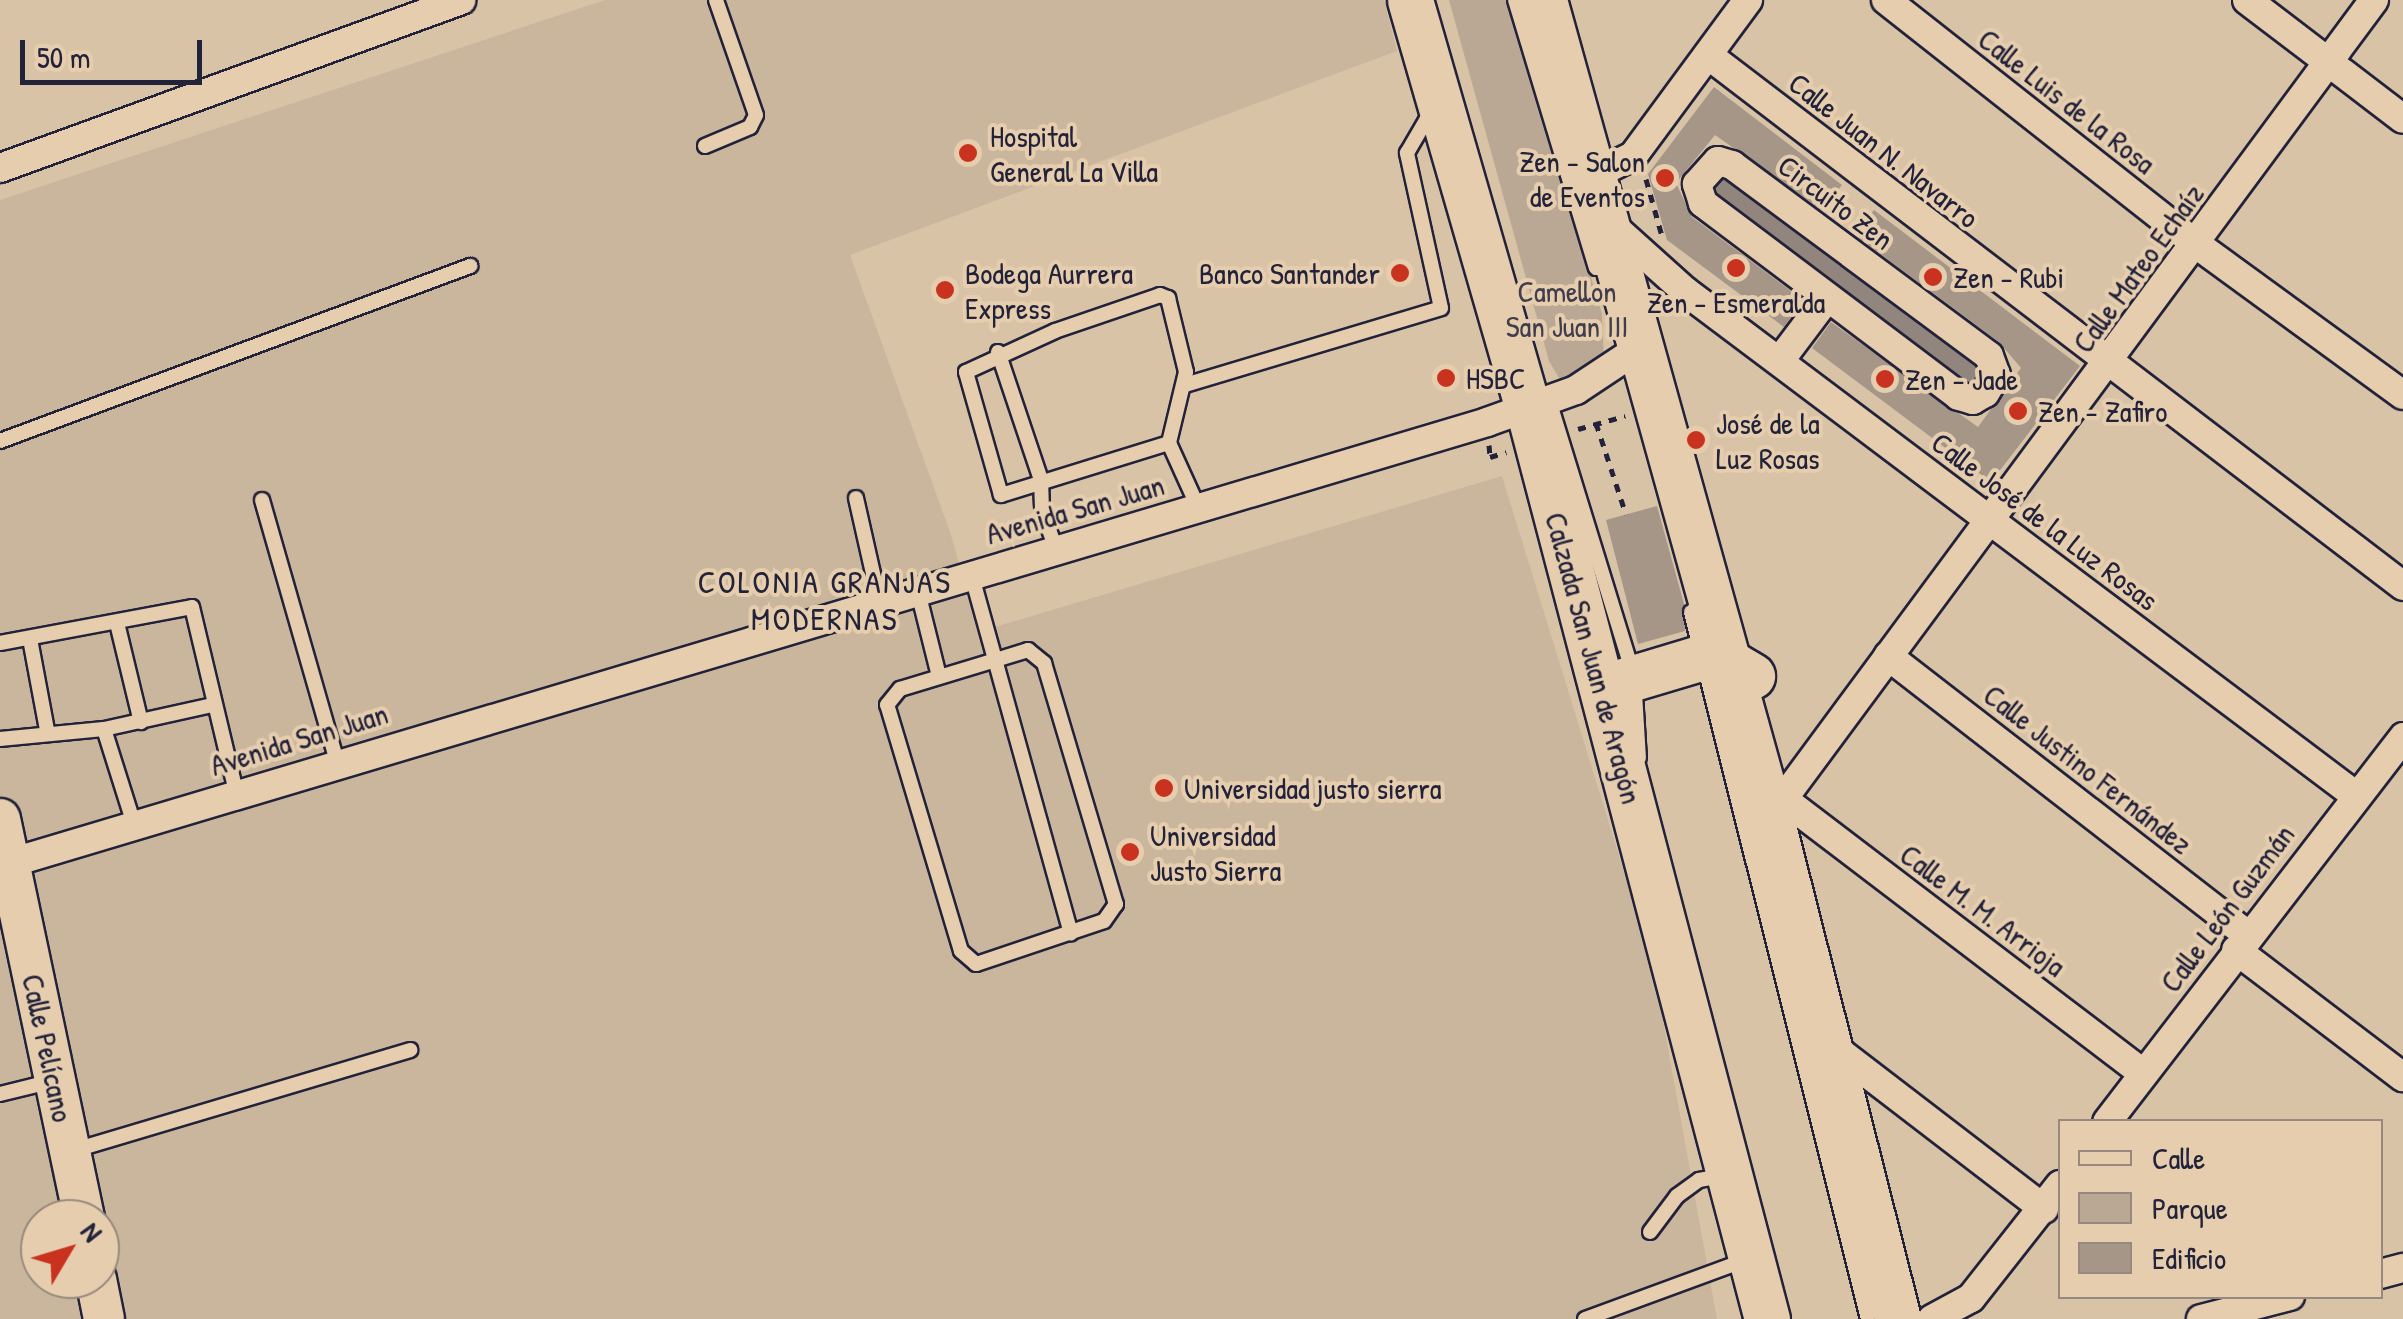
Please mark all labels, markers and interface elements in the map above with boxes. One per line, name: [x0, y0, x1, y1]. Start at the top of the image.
scale bar: [25, 20, 208, 82]
street label: Calle Luis de la Rosa: [1971, 21, 2163, 181]
text: 50 m: [37, 37, 90, 77]
street label: Calle Juan N. Navarro: [1782, 65, 1986, 235]
place label: Hospital General La Villa: [990, 118, 1158, 188]
marker: Hospital General La Villa: [955, 140, 981, 166]
place label: Zen - Salon de Eventos: [1519, 143, 1645, 214]
street label: Circuito Zen: [1771, 147, 1901, 257]
marker: Zen - Salon de Eventos: [1654, 167, 1676, 189]
street label: Calle Mateo Echaíz: [2065, 177, 2211, 359]
place label: Bodega Aurrera Express: [965, 255, 1133, 326]
place label: Banco Santander: [1199, 255, 1380, 291]
marker: Zen - Esmeralda: [1725, 257, 1747, 279]
place label: Zen - Rubi: [1953, 259, 2064, 295]
marker: Banco Santander: [1389, 262, 1411, 284]
marker: Zen - Rubi: [1922, 266, 1944, 288]
park label: Camellon San Juan III: [1506, 273, 1628, 344]
marker: Bodega Aurrera Express: [934, 279, 956, 301]
place label: Zen - Esmeralda: [1647, 284, 1825, 320]
place label: HSBC: [1466, 360, 1525, 396]
place label: Zen - Jade: [1905, 361, 2018, 397]
marker: HSBC: [1435, 367, 1457, 389]
marker: Zen - Jade: [1874, 368, 1896, 390]
place label: Zen - Zafiro: [2038, 393, 2167, 429]
marker: Zen - Zafiro: [2007, 400, 2029, 422]
place label: José de la Luz Rosas: [1716, 405, 1820, 476]
street label: Calle José de la Luz Rosas: [1925, 424, 2165, 618]
marker: José de la Luz Rosas: [1685, 429, 1707, 451]
street label: Avenida San Juan: [982, 466, 1168, 552]
street label: Calzada San Juan de Aragón: [1538, 508, 1650, 808]
district label: COLONIA GRANJAS MODERNAS: [698, 564, 952, 639]
street label: Calle Justino Fernández: [1977, 677, 2199, 861]
street label: Avenida San Juan: [206, 695, 392, 783]
place label: Universidad justo sierra: [1184, 770, 1442, 806]
marker: Universidad justo sierra: [1153, 777, 1175, 799]
place label: Universidad Justo Sierra: [1150, 817, 1281, 888]
street label: Calle León Guzmán: [2152, 817, 2302, 999]
street label: Calle M. M. Arrioja: [1893, 836, 2073, 984]
marker: Universidad Justo Sierra: [1119, 841, 1141, 863]
street label: Calle Pelícano: [15, 971, 81, 1125]
legend: [2058, 1119, 2383, 1299]
text: Calle: [2152, 1138, 2205, 1178]
text: Parque: [2152, 1188, 2228, 1228]
north arrow: [20, 1199, 120, 1299]
text: N: [73, 1214, 112, 1249]
text: Edificio: [2152, 1238, 2226, 1278]

